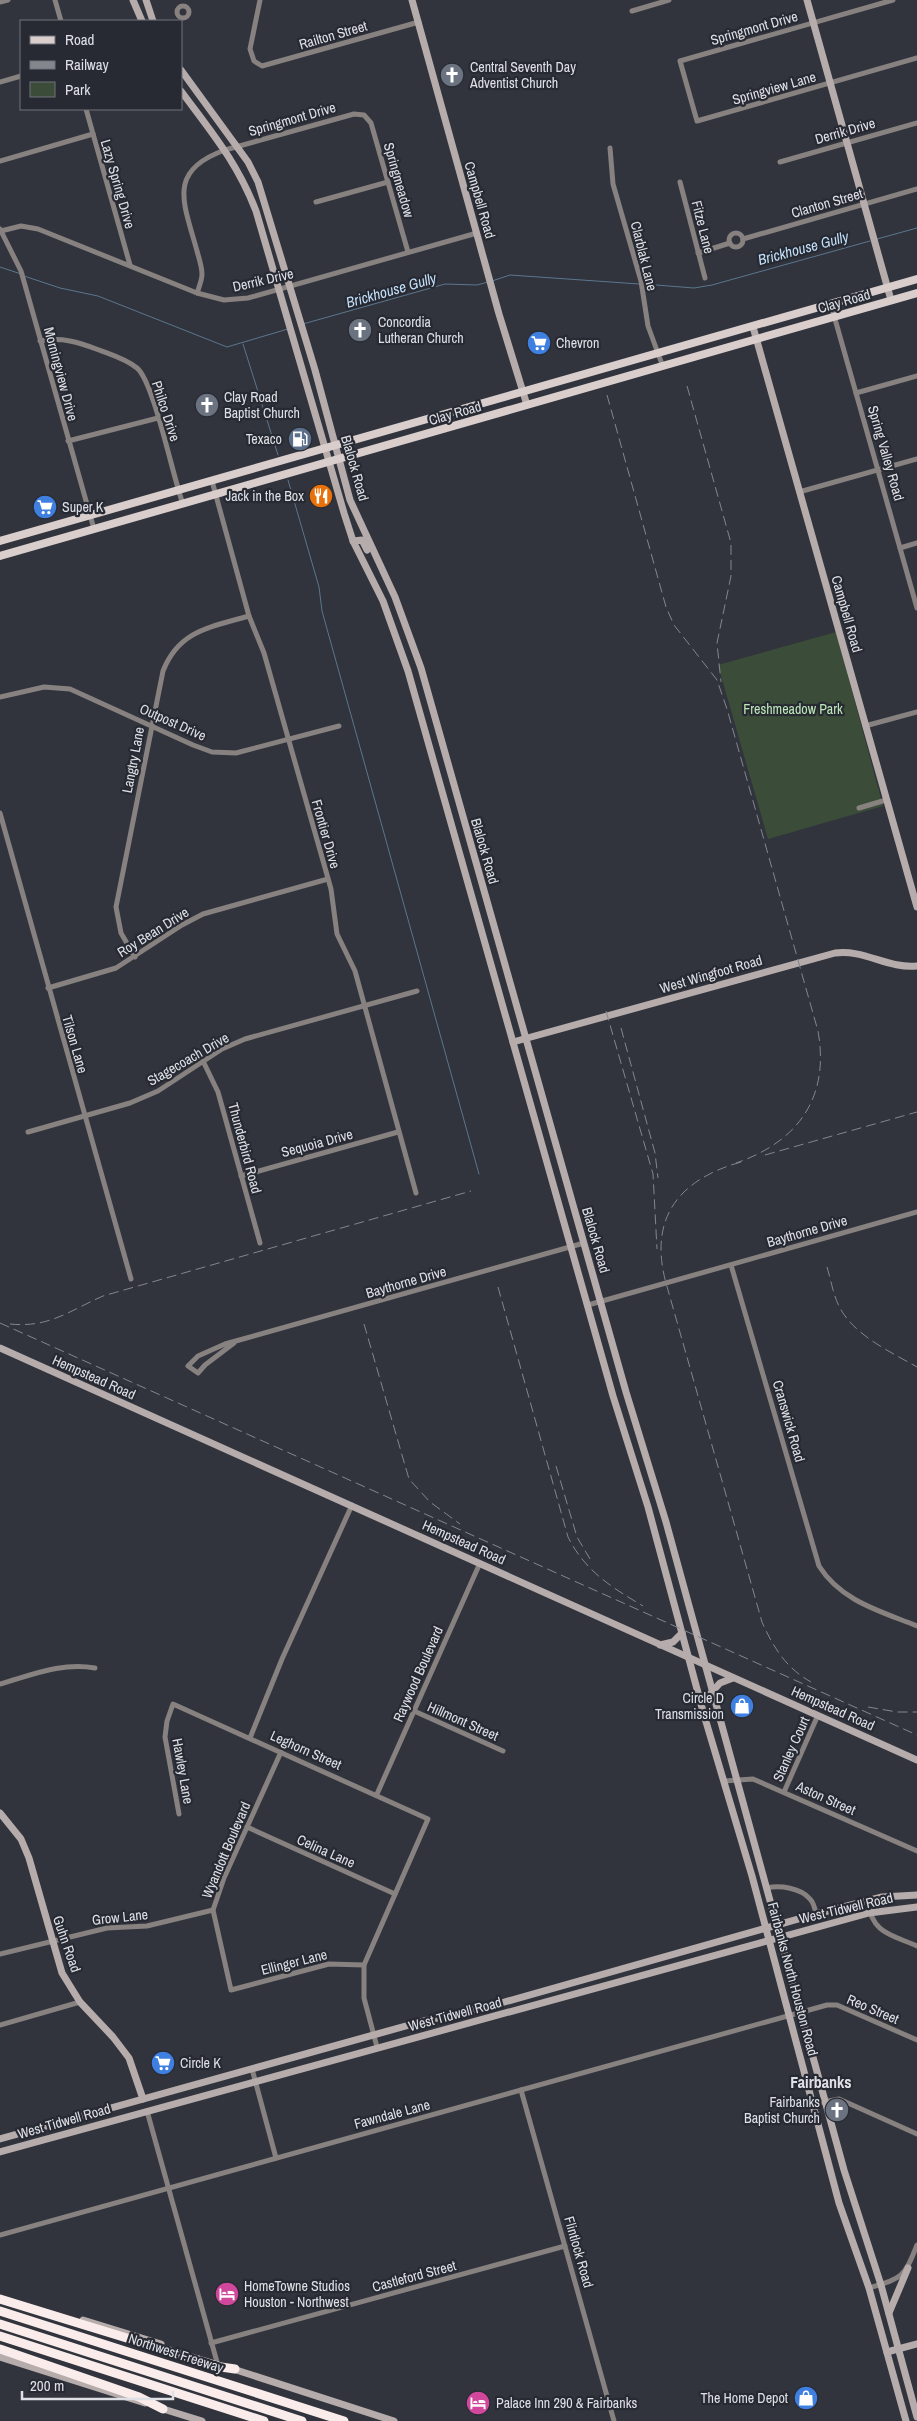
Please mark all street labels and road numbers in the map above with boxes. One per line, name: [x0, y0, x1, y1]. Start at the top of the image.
street label: Springmont Drive: [708, 7, 800, 49]
street label: Railton Street: [297, 17, 369, 53]
street label: Springview Lane: [730, 67, 818, 109]
street label: Springmont Drive: [246, 98, 338, 140]
street label: Derrik Drive: [813, 114, 877, 148]
street label: Lazy Spring Drive: [97, 137, 139, 231]
street label: Springmeadow: [380, 140, 418, 220]
street label: Campbell Road: [460, 159, 500, 241]
street label: Clanton Street: [789, 184, 865, 222]
street label: Fitze Lane: [688, 199, 718, 255]
street label: Clarblak Lane: [627, 219, 661, 293]
street label: Derrik Drive: [231, 264, 295, 296]
street label: Clay Road: [816, 285, 872, 317]
street label: Morningview Drive: [40, 325, 82, 423]
street label: Philco Drive: [148, 378, 184, 444]
street label: Clay Road: [427, 397, 483, 429]
street label: Spring Valley Road: [864, 403, 908, 503]
street label: Blalock Road: [337, 433, 373, 503]
street label: Campbell Road: [827, 573, 867, 655]
street label: Outpost Drive: [137, 699, 209, 745]
street label: Langtry Lane: [118, 725, 148, 795]
street label: Frontier Drive: [308, 797, 344, 871]
street label: Blalock Road: [467, 816, 503, 886]
street label: Roy Bean Drive: [114, 903, 192, 961]
street label: West Wingfoot Road: [658, 951, 764, 997]
street label: Tilson Lane: [58, 1013, 92, 1075]
street label: Stagecoach Drive: [144, 1028, 232, 1090]
street label: Thunderbird Road: [224, 1101, 266, 1195]
street label: Sequoia Drive: [279, 1125, 355, 1161]
street label: Blalock Road: [578, 1205, 614, 1275]
street label: Baythorne Drive: [765, 1211, 849, 1251]
street label: Baythorne Drive: [364, 1262, 448, 1302]
street label: Hempstead Road: [50, 1351, 138, 1403]
street label: Cranswick Road: [769, 1378, 809, 1464]
street label: Hempstead Road: [420, 1516, 508, 1568]
street label: Raywood Boulevard: [389, 1623, 447, 1725]
street label: Hempstead Road: [789, 1682, 877, 1734]
street label: Hillmont Street: [425, 1697, 501, 1745]
street label: Stanley Court: [769, 1714, 813, 1784]
street label: Leghorn Street: [268, 1726, 344, 1774]
street label: Hawley Lane: [168, 1737, 198, 1805]
street label: Aston Street: [793, 1777, 859, 1819]
street label: Wyandott Boulevard: [198, 1799, 254, 1901]
street label: Celina Lane: [294, 1830, 358, 1872]
street label: West Tidwell Road: [797, 1888, 895, 1928]
street label: Fairbanks North Houston Road: [764, 1900, 822, 2058]
street label: Grow Lane: [91, 1905, 149, 1929]
street label: Guhn Road: [49, 1913, 85, 1975]
street label: Ellinger Lane: [259, 1945, 329, 1979]
street label: Reo Street: [844, 1990, 902, 2028]
street label: West Tidwell Road: [406, 1993, 504, 2035]
street label: Fawndale Lane: [352, 2095, 432, 2133]
street label: West Tidwell Road: [16, 2099, 112, 2143]
street label: Flintlock Road: [560, 2214, 598, 2290]
street label: Castleford Street: [370, 2256, 458, 2296]
street label: Northwest Freeway: [126, 2329, 226, 2377]

